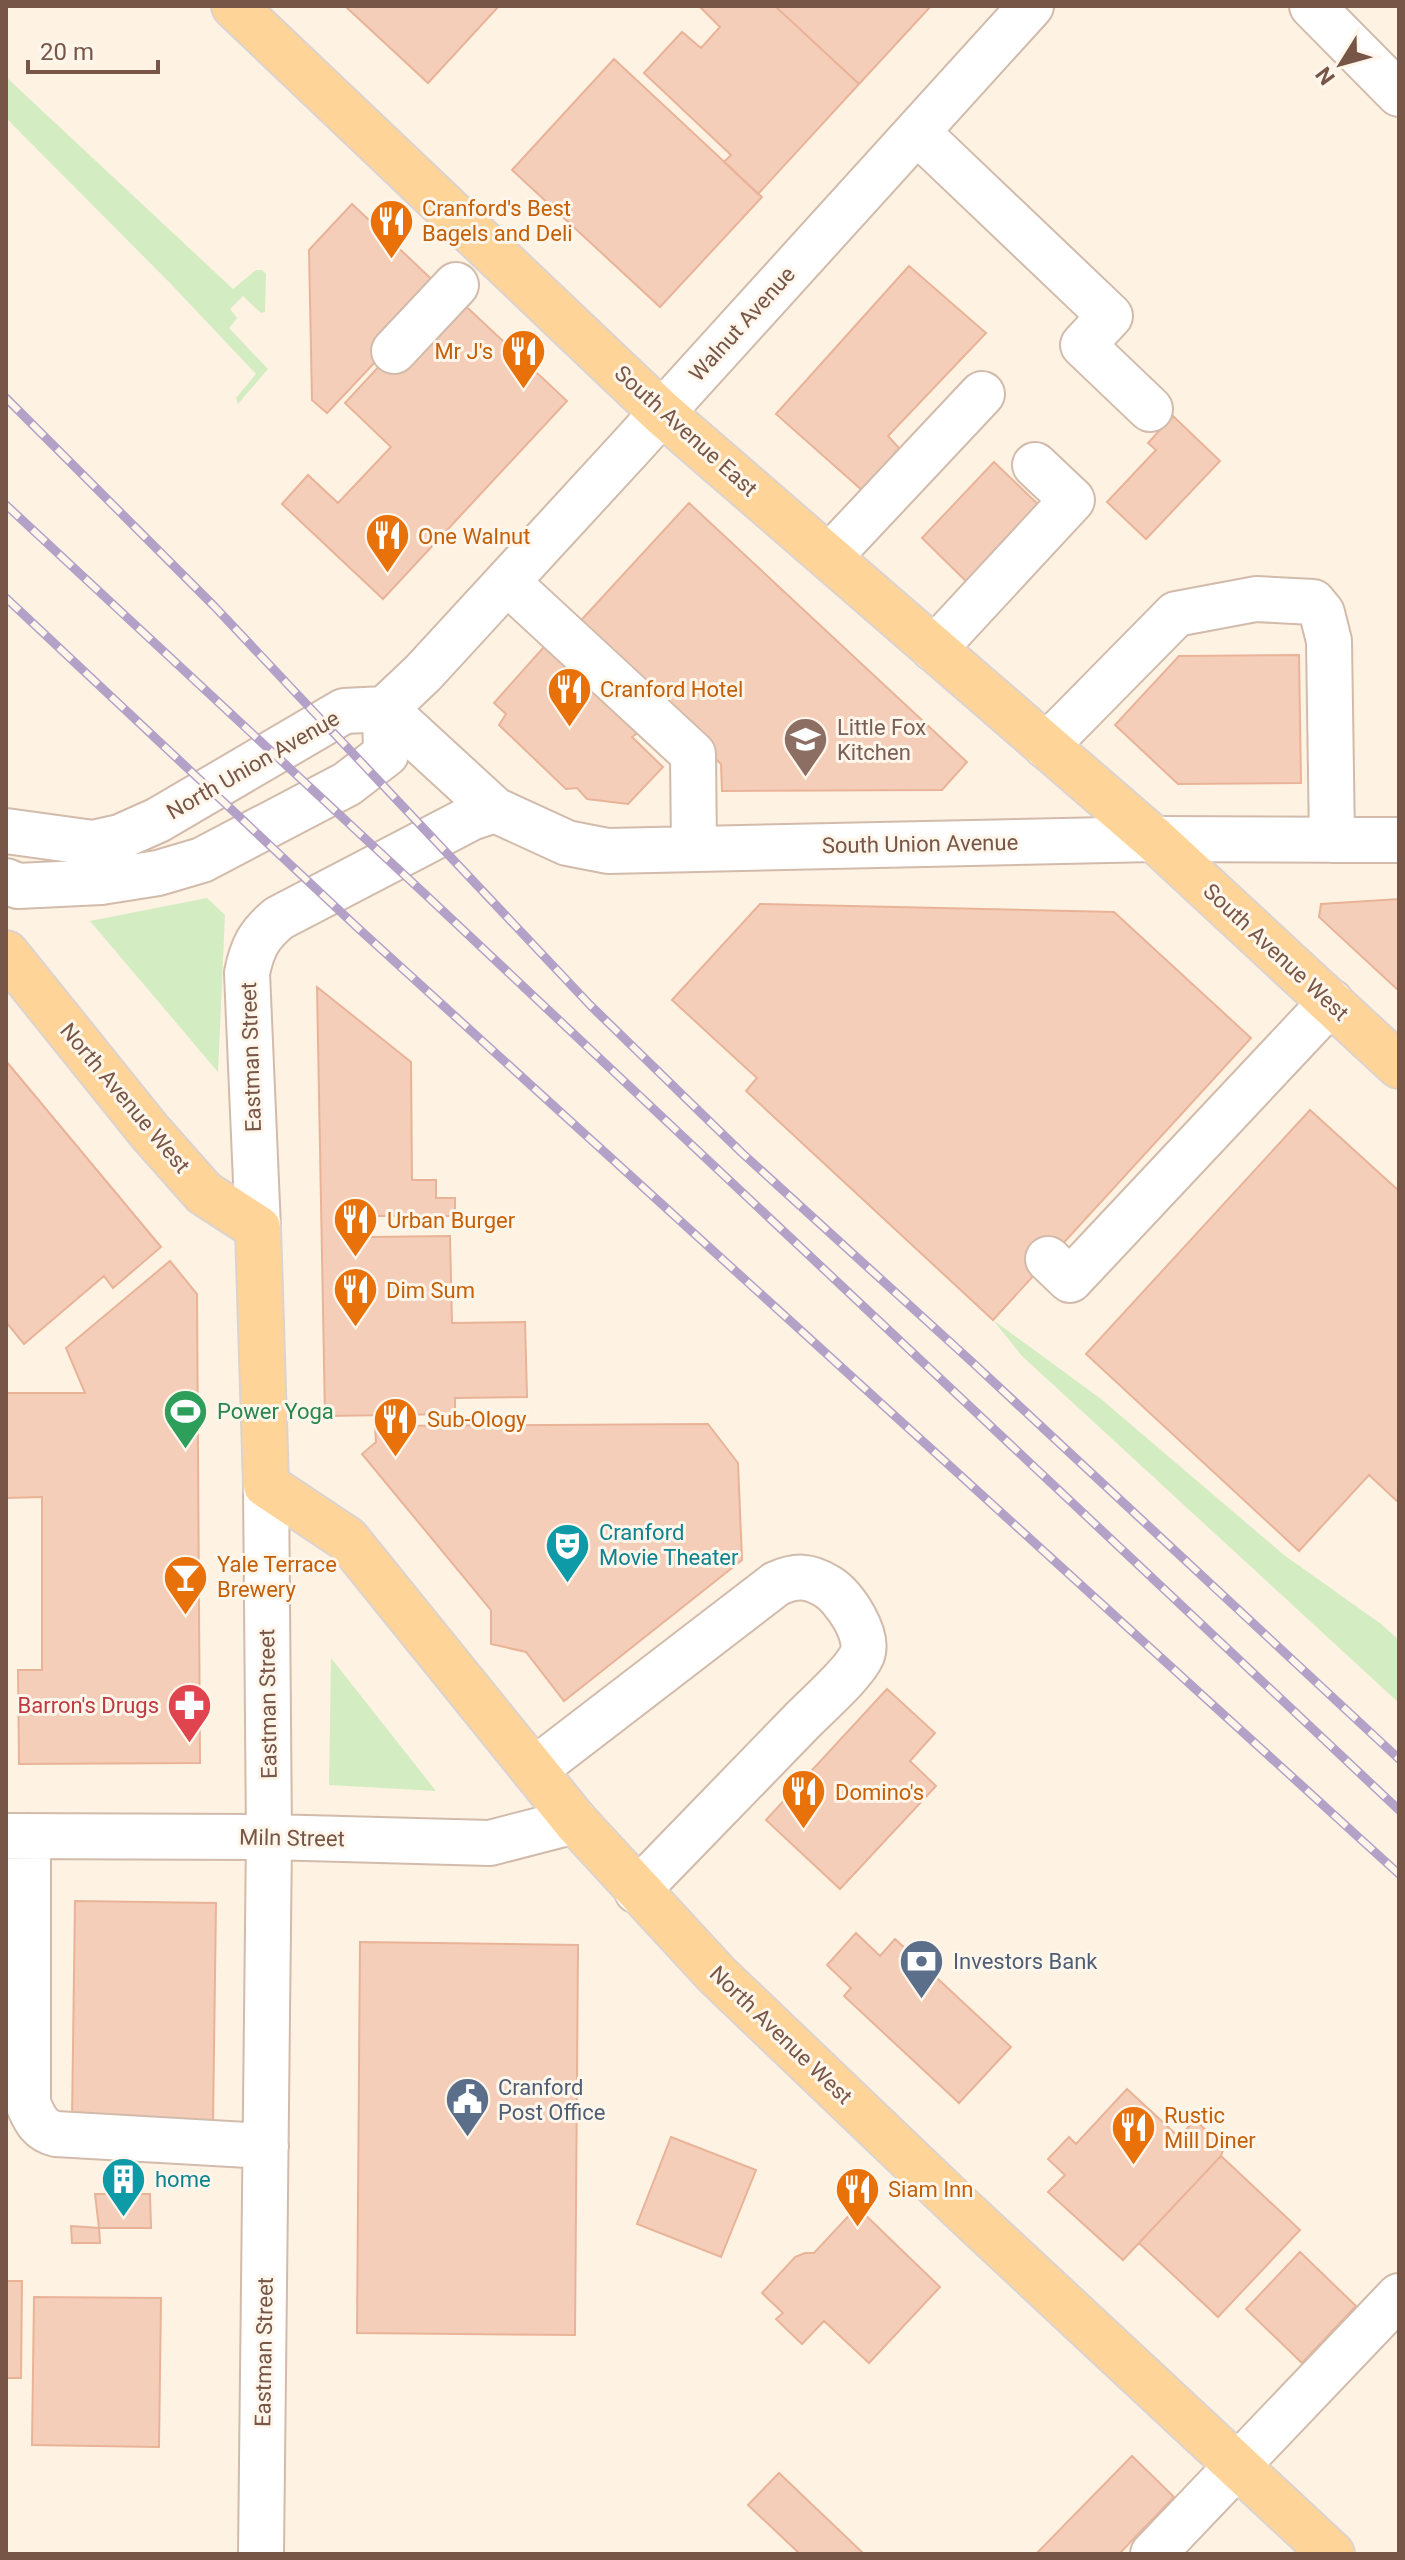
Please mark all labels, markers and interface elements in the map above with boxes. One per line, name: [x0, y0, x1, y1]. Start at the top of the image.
scale bar: [28, 24, 158, 74]
north arrow: [1301, 24, 1381, 104]
text: 20 m: [40, 38, 94, 66]
text: N: [1311, 62, 1340, 89]
place label: Cranford's Best Bagels and Deli: [422, 196, 573, 246]
restaurant icon: Cranford's Best Bagels and Deli: [367, 197, 415, 260]
street label: Walnut Avenue: [684, 262, 800, 386]
restaurant icon: Mr J's: [500, 327, 548, 390]
place label: Mr J's: [434, 339, 493, 364]
street label: South Avenue East: [610, 361, 762, 501]
restaurant icon: One Walnut: [363, 512, 411, 575]
place label: One Walnut: [418, 524, 530, 549]
restaurant icon: Cranford Hotel: [545, 665, 593, 728]
place label: Cranford Hotel: [600, 677, 743, 702]
street label: North Union Avenue: [162, 705, 344, 825]
place label: Little Fox Kitchen: [837, 715, 926, 765]
school or university icon: Little Fox Kitchen: [782, 716, 830, 779]
street label: South Union Avenue: [822, 830, 1018, 858]
street label: South Avenue West: [1198, 878, 1354, 1026]
street label: Eastman Street: [236, 982, 266, 1132]
street label: North Avenue West: [55, 1018, 195, 1178]
restaurant icon: Urban Burger: [332, 1196, 380, 1259]
place label: Urban Burger: [387, 1208, 516, 1233]
restaurant icon: Dim Sum: [331, 1266, 379, 1329]
place label: Dim Sum: [386, 1278, 475, 1303]
sports icon: Power Yoga: [162, 1387, 210, 1450]
restaurant icon: Sub-Ology: [372, 1395, 420, 1458]
place label: Power Yoga: [217, 1399, 334, 1424]
place label: Sub-Ology: [427, 1407, 527, 1432]
place label: Cranford Movie Theater: [599, 1520, 739, 1570]
theatre icon: Cranford Movie Theater: [544, 1521, 592, 1584]
place label: Yale Terrace Brewery: [217, 1552, 337, 1602]
bar icon: Yale Terrace Brewery: [162, 1553, 210, 1616]
street label: Eastman Street: [254, 1629, 282, 1779]
pharmacy icon: Barron's Drugs: [166, 1681, 214, 1744]
place label: Barron's Drugs: [18, 1693, 159, 1718]
restaurant icon: Domino's: [780, 1768, 828, 1831]
place label: Domino's: [835, 1780, 924, 1805]
street label: Miln Street: [239, 1825, 345, 1851]
bank icon: Investors Bank: [898, 1937, 946, 2000]
place label: Investors Bank: [953, 1949, 1098, 1974]
street label: North Avenue West: [705, 1961, 857, 2109]
place label: Cranford Post Office: [498, 2075, 605, 2125]
public building icon: Cranford Post Office: [443, 2076, 491, 2139]
place label: Rustic Mill Diner: [1164, 2103, 1256, 2153]
restaurant icon: Rustic Mill Diner: [1109, 2104, 1157, 2167]
building icon: home: [100, 2155, 148, 2218]
restaurant icon: Siam Inn: [833, 2165, 881, 2228]
place label: home: [155, 2167, 211, 2192]
place label: Siam Inn: [888, 2177, 973, 2202]
street label: Eastman Street: [250, 2277, 278, 2427]

